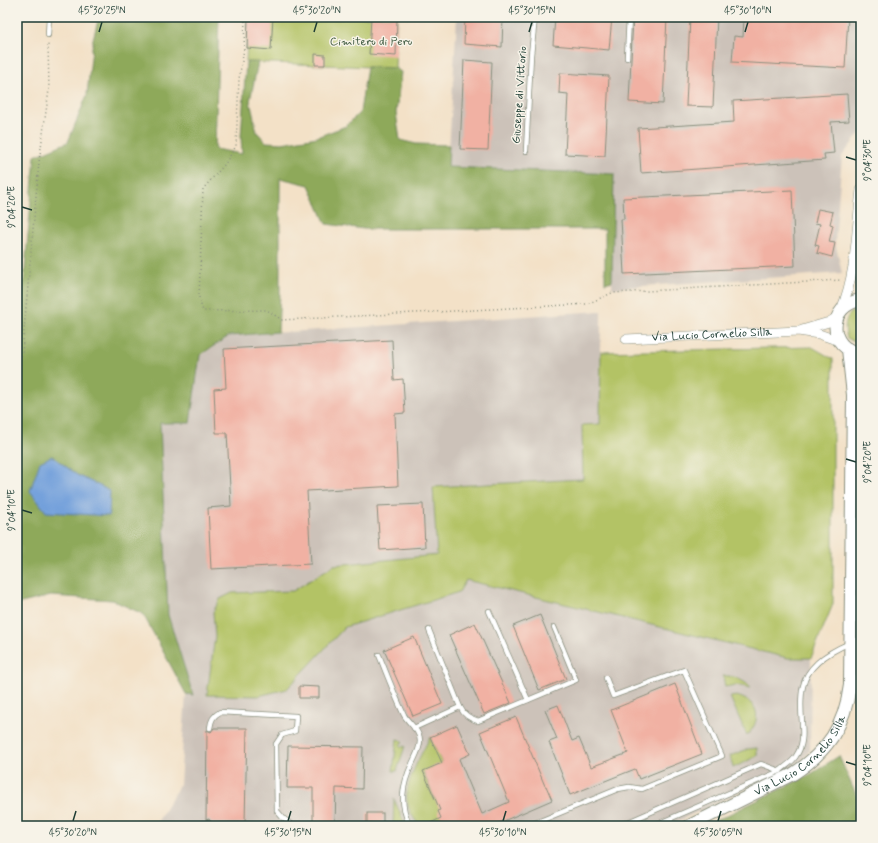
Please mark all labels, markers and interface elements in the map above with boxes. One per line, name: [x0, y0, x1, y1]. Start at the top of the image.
text: 45°30'25"N: [78, 4, 126, 18]
text: 45°30'20"N: [293, 4, 341, 18]
text: 45°30'15"N: [509, 4, 556, 18]
text: 45°30'10"N: [724, 4, 772, 18]
park label: Cimitero di Pero: [330, 34, 413, 50]
street label: Giuseppe di Vittorio: [509, 45, 531, 144]
text: 9°04'30"E: [861, 139, 875, 181]
text: 9°04'20"E: [5, 186, 19, 228]
street label: Via Lucio Cornelio Silla: [651, 324, 773, 346]
text: 9°04'20"E: [861, 441, 875, 483]
text: 9°04'10"E: [5, 489, 19, 531]
street label: Via Lucio Cornelio Silla: [751, 712, 851, 800]
text: 9°04'10"E: [861, 744, 875, 786]
text: 45°30'20"N: [49, 826, 97, 840]
text: 45°30'15"N: [265, 826, 312, 840]
text: 45°30'10"N: [479, 826, 527, 840]
text: 45°30'05"N: [694, 826, 742, 840]

